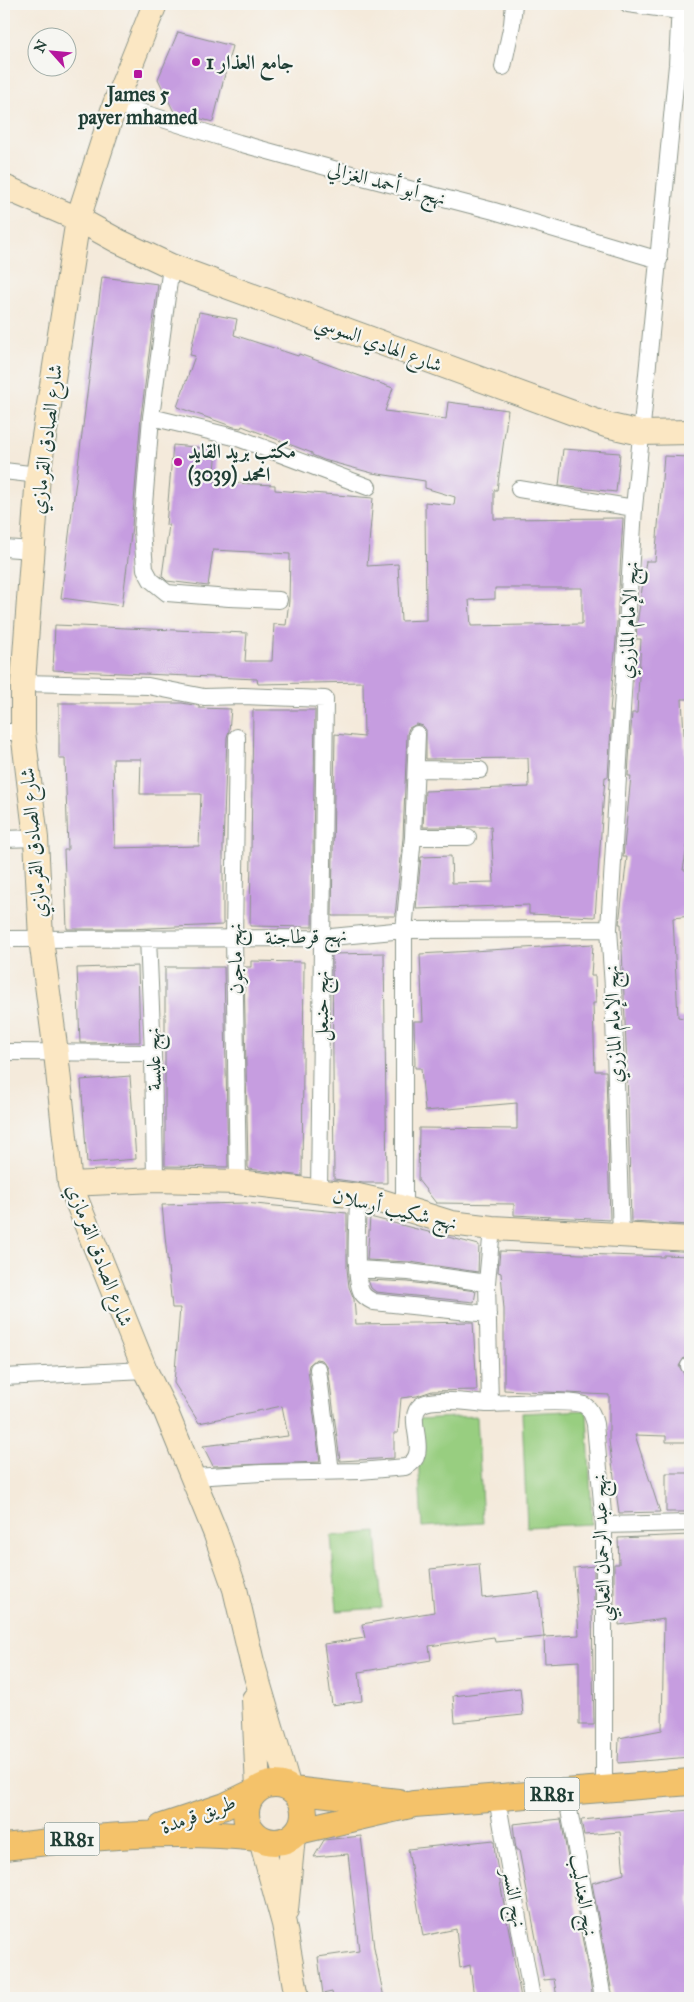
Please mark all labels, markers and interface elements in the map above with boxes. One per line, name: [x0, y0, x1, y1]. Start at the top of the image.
north arrow: [28, 28, 78, 78]
text: N: [31, 37, 51, 55]
place label: جامع العذار 1: [206, 50, 294, 81]
marker: جامع العذار 1: [190, 56, 202, 68]
marker: James 5 payer mhamed: [132, 68, 144, 80]
place label: James 5 payer mhamed: [78, 82, 198, 130]
street label: نهج أبو أحمد الغزالي: [324, 154, 449, 216]
street label: شارع الهادي السوسي: [310, 309, 446, 384]
street label: شارع الصادق القرمازي: [25, 363, 73, 516]
place label: مكتب بريد القايد امحمد (3039): [188, 439, 296, 487]
marker: مكتب بريد القايد امحمد (3039): [172, 456, 184, 468]
street label: نهج الإمام المازري: [613, 561, 649, 680]
street label: شارع الصادق القرمازي: [14, 766, 58, 919]
street label: نهج ماجون: [222, 923, 254, 995]
street label: نهج قرطاجنة: [265, 923, 348, 955]
street label: نهج الإمام المازري: [599, 964, 633, 1083]
street label: نهج حنبعل: [309, 971, 339, 1041]
street label: نهج عليسة: [140, 1027, 172, 1091]
street label: شارع الصادق القرمازي: [56, 1180, 138, 1332]
street label: نهج شكيب أرسلان: [329, 1181, 460, 1241]
street label: نهج عبد الرحمان الثعالبي: [586, 1473, 623, 1622]
road number: RR81: [524, 1778, 580, 1810]
street label: طريق قرمدة: [157, 1789, 239, 1840]
road number: RR81: [44, 1822, 100, 1856]
street label: نهج العندليب: [559, 1852, 603, 1939]
street label: نهج النسر: [492, 1865, 532, 1930]

